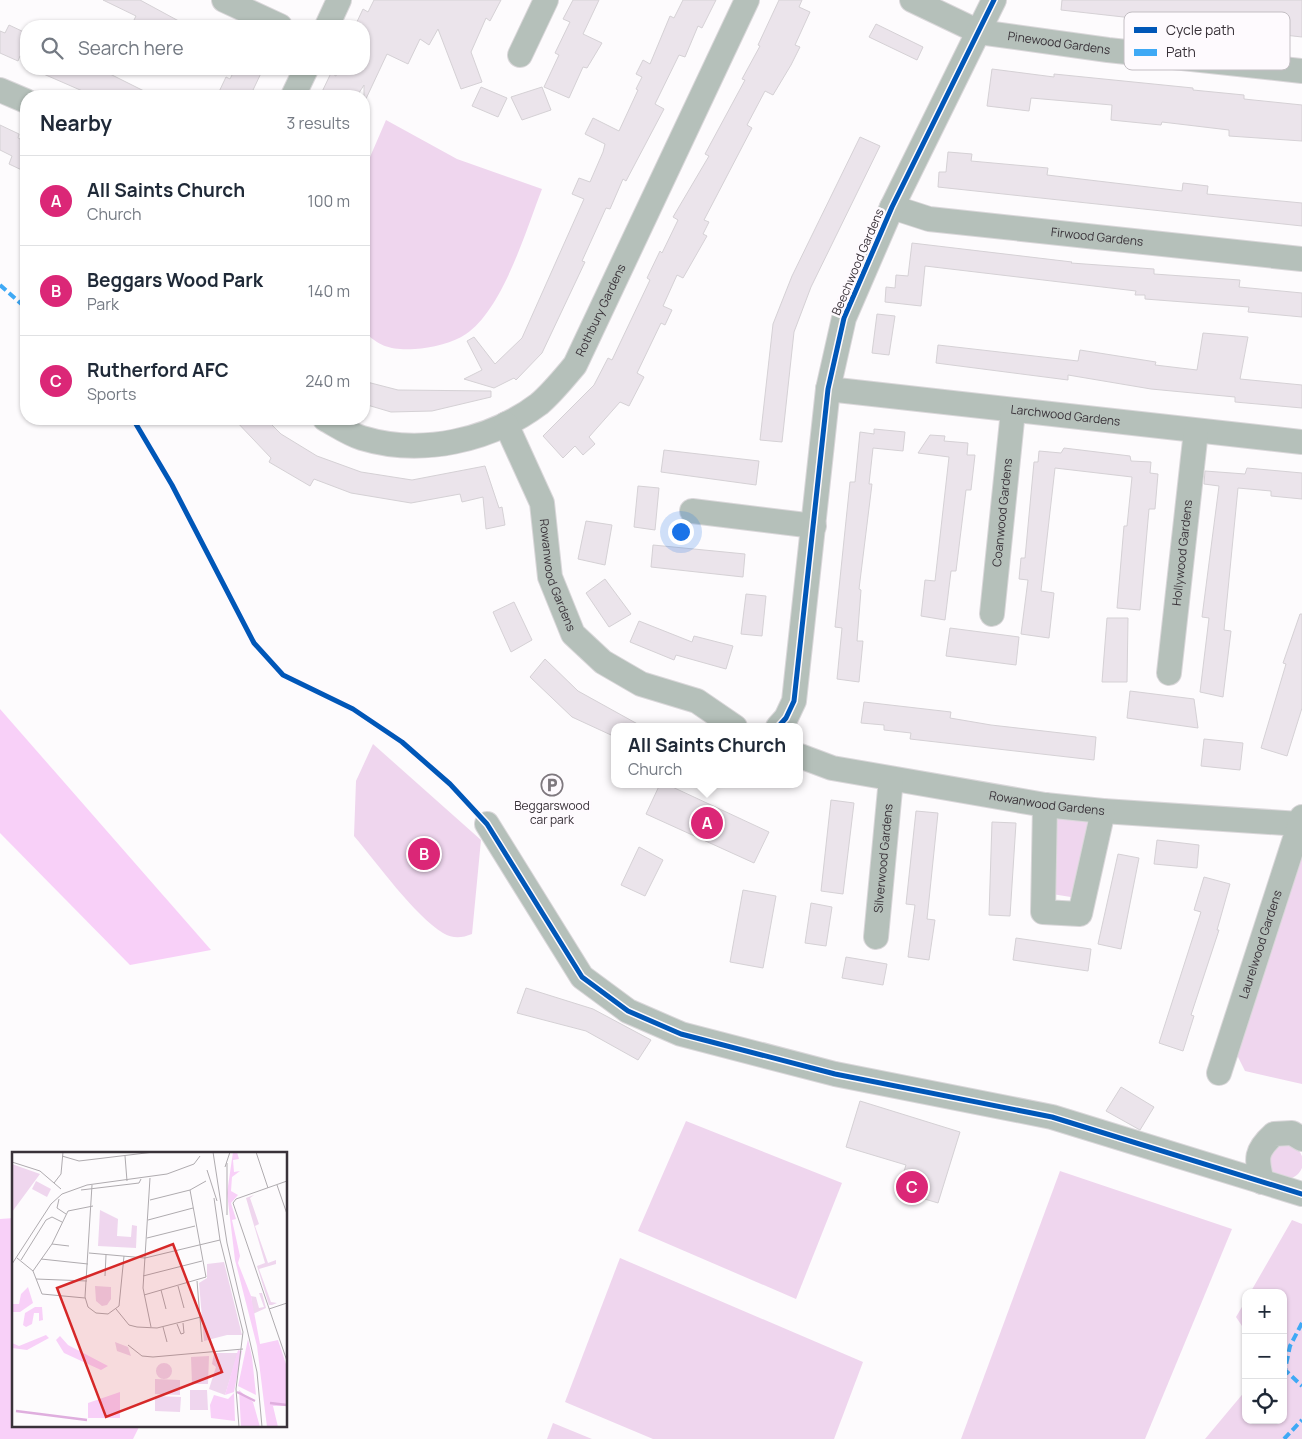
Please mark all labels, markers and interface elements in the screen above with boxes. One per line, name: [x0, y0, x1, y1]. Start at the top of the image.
legend: [1124, 12, 1290, 70]
search box: [20, 20, 370, 75]
text: Cycle path: [1166, 20, 1235, 39]
street label: Pinewood Gardens: [1007, 27, 1111, 58]
icon: search: [38, 34, 66, 62]
text: Search here: [78, 35, 184, 61]
text: Path: [1166, 42, 1196, 61]
text: Nearby: [40, 109, 112, 137]
text: 3 results: [287, 112, 350, 134]
text: All Saints Church: [87, 177, 245, 203]
text: A: [51, 190, 61, 212]
text: 100 m: [307, 190, 350, 212]
text: Church: [87, 203, 141, 225]
street label: Beechwood Gardens: [827, 206, 888, 318]
street label: Firwood Gardens: [1050, 223, 1144, 250]
street label: Rothbury Gardens: [571, 261, 629, 359]
text: Beggars Wood Park: [87, 267, 263, 293]
text: B: [51, 280, 61, 302]
text: 140 m: [308, 280, 350, 302]
text: Park: [87, 293, 119, 315]
text: Rutherford AFC: [87, 357, 229, 383]
text: C: [50, 370, 62, 392]
text: 240 m: [305, 370, 350, 392]
text: Sports: [87, 383, 136, 405]
street label: Larchwood Gardens: [1010, 400, 1121, 430]
street label: Coanwood Gardens: [988, 457, 1016, 568]
street label: Hollywood Gardens: [1168, 499, 1196, 607]
street label: Rowanwood Gardens: [536, 518, 580, 634]
your location: [668, 519, 694, 545]
popup: [611, 723, 803, 788]
text: All Saints Church: [628, 732, 786, 758]
text: Church: [628, 758, 682, 780]
parking icon: Beggarswood car park: [540, 773, 564, 797]
street label: Rowanwood Gardens: [988, 786, 1106, 819]
place label: Beggarswood car park: [514, 797, 590, 828]
street label: Silverwood Gardens: [869, 803, 897, 914]
pin: A: [691, 804, 723, 842]
pin: B: [408, 835, 440, 873]
street label: Laurelwood Gardens: [1235, 888, 1286, 1001]
inset map: [12, 1152, 288, 1426]
pin: C: [896, 1168, 928, 1206]
map controls: [1242, 1289, 1287, 1424]
button: +: [1242, 1289, 1287, 1334]
button: −: [1242, 1334, 1287, 1379]
button: locate: [1242, 1379, 1287, 1424]

